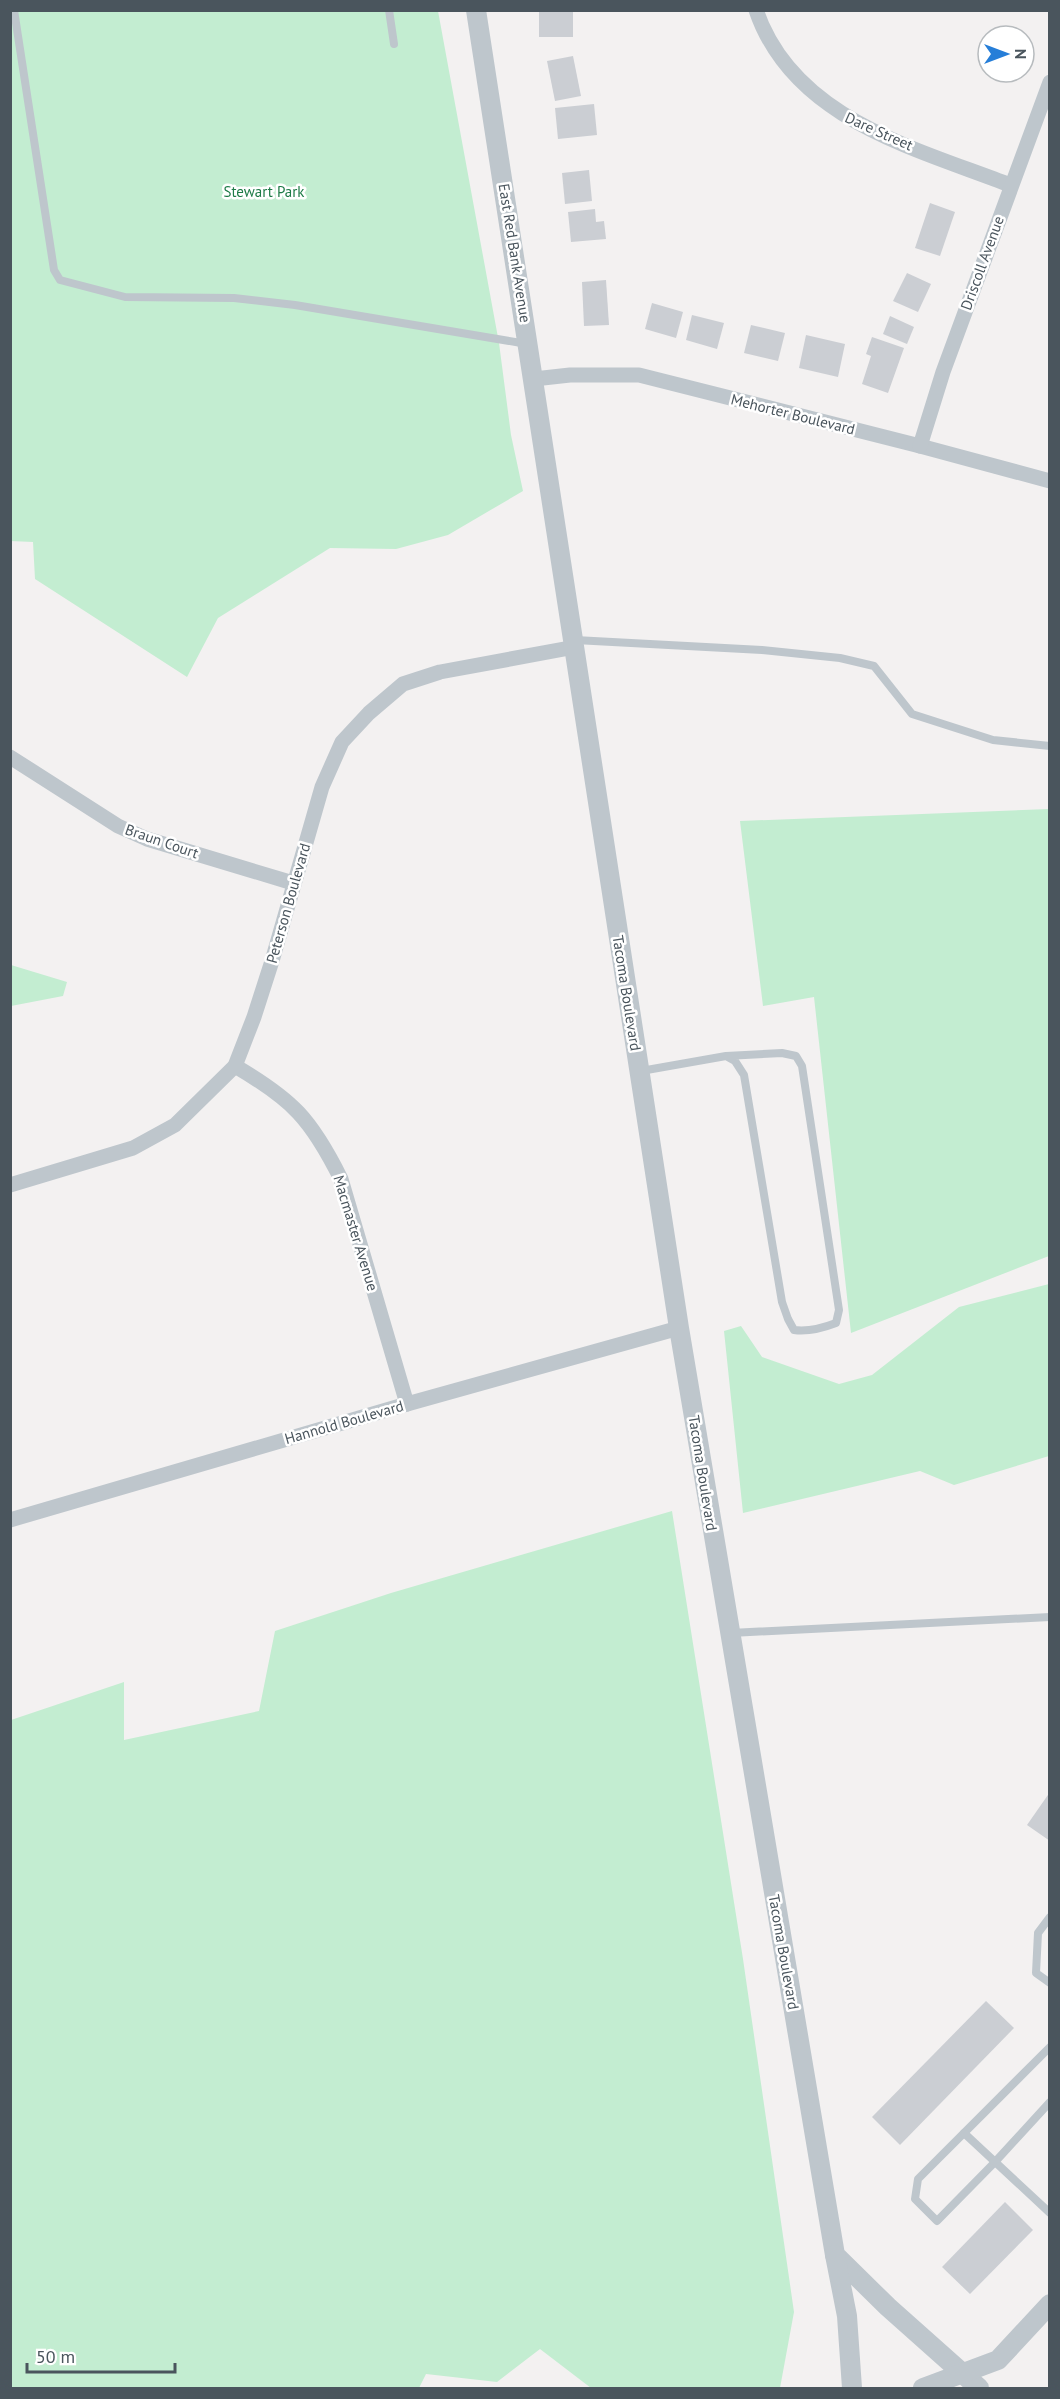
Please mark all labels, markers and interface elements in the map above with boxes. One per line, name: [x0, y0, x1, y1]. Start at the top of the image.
north arrow: [976, 24, 1036, 84]
text: N: [1011, 49, 1031, 59]
street label: Dare Street: [842, 108, 916, 154]
park label: Stewart Park: [223, 182, 305, 201]
street label: East Red Bank Avenue: [495, 182, 535, 324]
street label: Driscoll Avenue: [956, 213, 1008, 313]
street label: Mehorter Boulevard: [729, 389, 857, 439]
street label: Braun Court: [123, 820, 201, 862]
street label: Peterson Boulevard: [262, 841, 314, 965]
street label: Tacoma Boulevard: [608, 934, 646, 1052]
street label: Macmaster Avenue: [329, 1173, 383, 1293]
street label: Hannold Boulevard: [282, 1396, 406, 1448]
street label: Tacoma Boulevard: [684, 1414, 722, 1532]
street label: Tacoma Boulevard: [765, 1893, 803, 2011]
scale bar: [27, 2336, 176, 2374]
text: 50 m: [36, 2345, 75, 2368]

